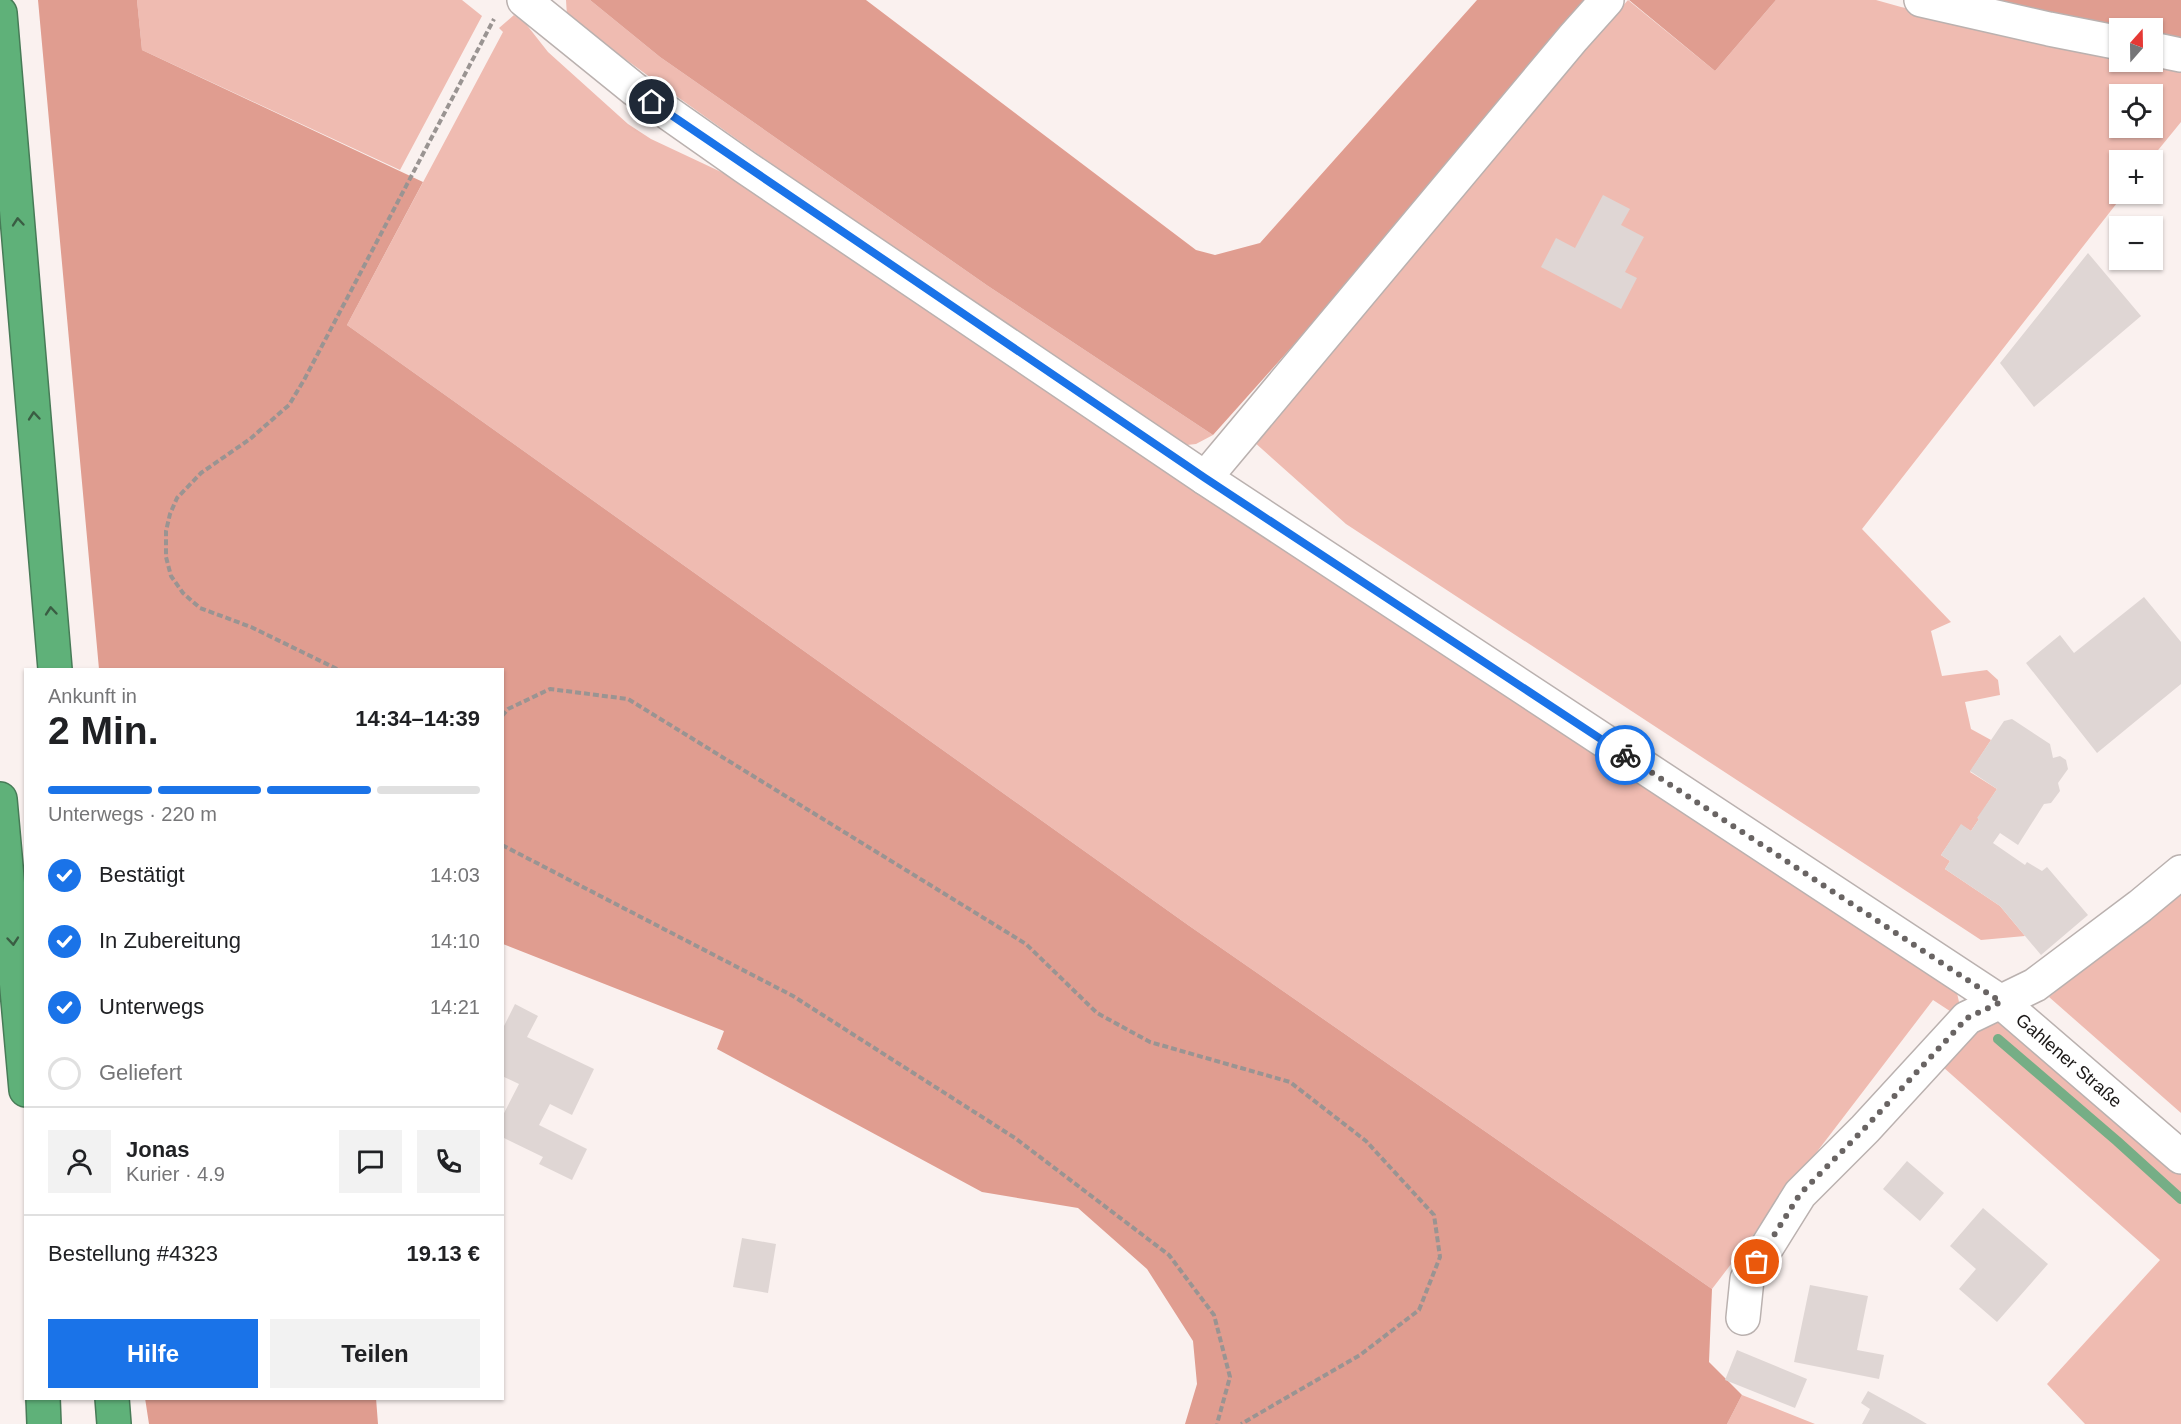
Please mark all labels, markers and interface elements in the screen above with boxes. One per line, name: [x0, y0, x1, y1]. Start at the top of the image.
north arrow: [2109, 18, 2163, 72]
map controls: [2109, 18, 2163, 270]
pin: [626, 76, 677, 127]
button: locate: [2109, 84, 2163, 138]
icon: home: [635, 85, 668, 118]
button: +: [2109, 150, 2163, 204]
button: −: [2109, 216, 2163, 270]
one-way arrow: [12, 218, 25, 227]
one-way arrow: [28, 412, 41, 421]
one-way arrow: [44, 606, 57, 615]
text: Ankunft in: [48, 685, 137, 707]
text: 14:34–14:39: [355, 706, 480, 731]
text: 2 Min.: [48, 709, 159, 752]
courier: [1595, 725, 1655, 785]
icon: bike: [1609, 739, 1642, 772]
text: Unterwegs · 220 m: [48, 803, 217, 825]
icon: check: [48, 859, 81, 892]
text: Bestätigt: [99, 862, 185, 887]
text: 14:03: [430, 864, 480, 886]
icon: check: [48, 925, 81, 958]
text: In Zubereitung: [99, 928, 241, 953]
text: 14:10: [430, 930, 480, 952]
one-way arrow: [6, 937, 19, 946]
icon: check: [48, 991, 81, 1024]
text: Unterwegs: [99, 994, 204, 1019]
text: 14:21: [430, 996, 480, 1018]
street label: Gahlener Straße: [2012, 1009, 2126, 1111]
text: Geliefert: [99, 1060, 182, 1085]
button: person: [48, 1130, 111, 1193]
button: chat: [339, 1130, 402, 1193]
button: phone: [417, 1130, 480, 1193]
text: Jonas: [126, 1137, 190, 1162]
text: Kurier · 4.9: [126, 1163, 225, 1185]
pin: [1731, 1236, 1782, 1287]
text: Bestellung #4323: [48, 1241, 218, 1266]
text: 19.13 €: [407, 1241, 480, 1266]
icon: bag: [1740, 1245, 1773, 1278]
button: Hilfe: [48, 1319, 258, 1388]
button: Teilen: [270, 1319, 480, 1388]

